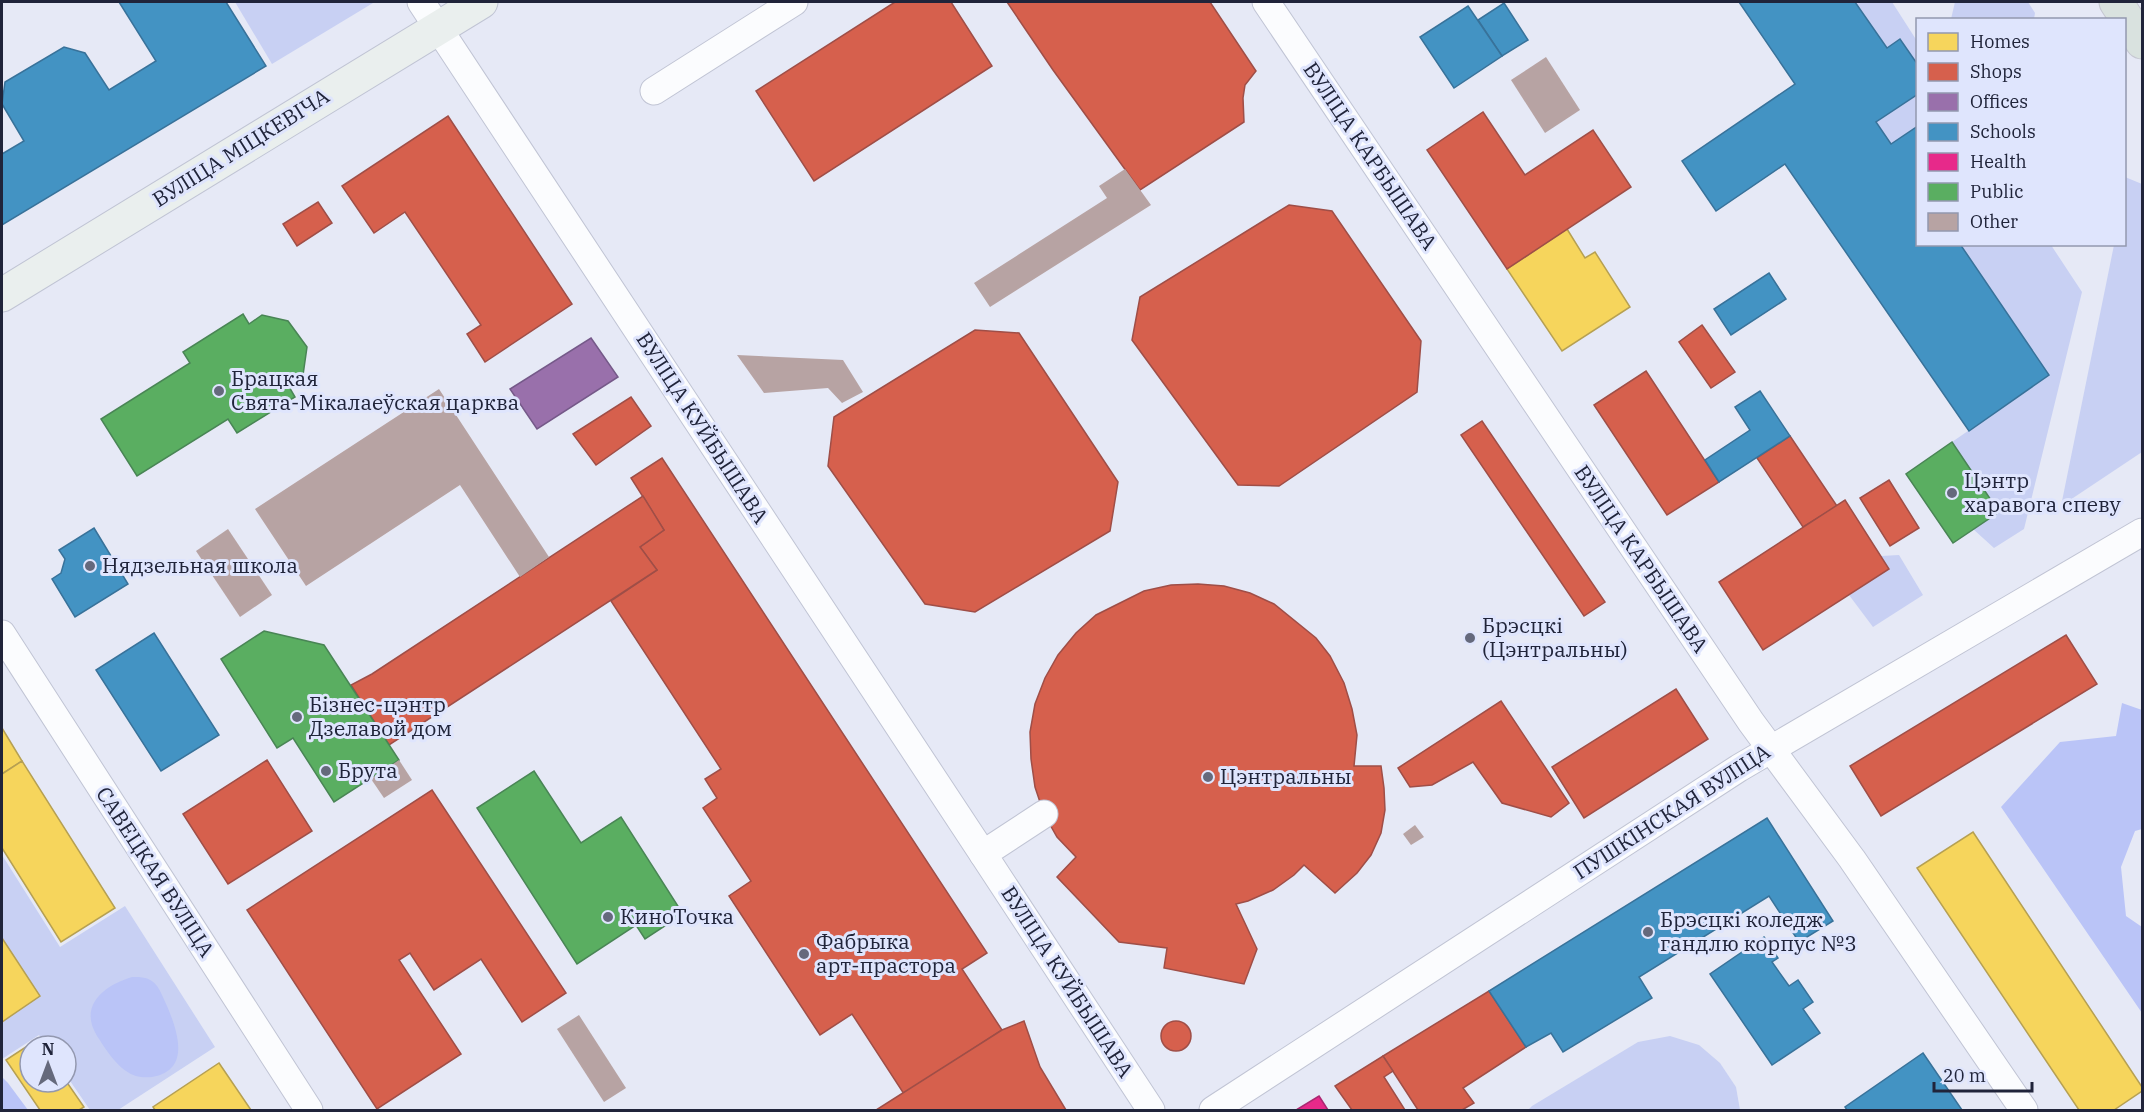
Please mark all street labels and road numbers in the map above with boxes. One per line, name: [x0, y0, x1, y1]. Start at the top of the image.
street label: ВУЛІЦА КАРБЫШАВА: [1297, 56, 1444, 255]
street label: ВУЛІЦА МІЦКЕВІЧА: [147, 81, 335, 213]
street label: ВУЛІЦА КУЙБЫШАВА: [630, 326, 776, 529]
street label: ВУЛІЦА КАРБЫШАВА: [1568, 459, 1715, 658]
street label: ПУШКІНСКАЯ ВУЛІЦА: [1568, 737, 1776, 885]
street label: САВЕЦКАЯ ВУЛІЦА: [90, 781, 222, 962]
street label: ВУЛІЦА КУЙБЫШАВА: [995, 880, 1141, 1083]

